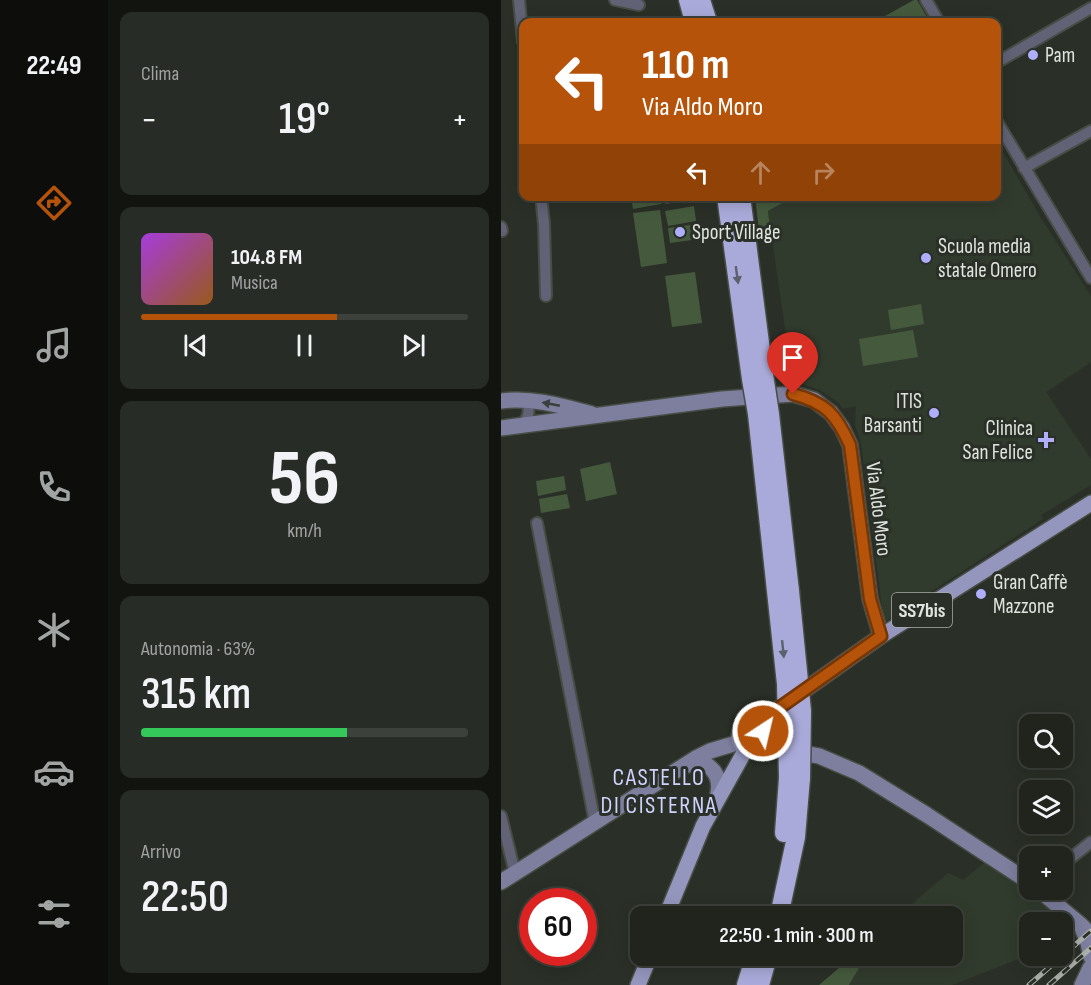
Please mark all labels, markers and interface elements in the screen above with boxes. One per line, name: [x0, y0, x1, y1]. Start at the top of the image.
text: 110 m: [642, 40, 729, 91]
icon: left: [543, 42, 621, 120]
place label: Pam: [1045, 43, 1075, 68]
marker: Pam: [1026, 48, 1040, 62]
text: 22:49: [26, 50, 82, 82]
text: Clima: [141, 62, 179, 86]
text: Via Aldo Moro: [642, 91, 763, 123]
text: 19°: [279, 92, 330, 147]
text: −: [141, 100, 157, 140]
text: +: [452, 100, 468, 140]
icon: left: [681, 156, 714, 189]
icon: ahead: [744, 156, 777, 189]
icon: right: [807, 156, 840, 189]
icon: directions: [33, 182, 75, 224]
place label: Sport Village: [692, 220, 780, 245]
marker: Sport Village: [673, 225, 687, 239]
place label: Scuola media statale Omero: [938, 234, 1037, 283]
text: 104.8 FM: [231, 244, 302, 271]
marker: Scuola media statale Omero: [919, 251, 933, 265]
one-way arrow: [733, 266, 742, 285]
text: Musica: [231, 271, 278, 295]
icon: music: [33, 324, 75, 366]
icon: previous: [179, 329, 212, 362]
icon: pause: [288, 329, 321, 362]
icon: next: [397, 329, 430, 362]
pin: [767, 332, 818, 394]
icon: arrive: [776, 341, 809, 374]
place label: ITIS Barsanti: [864, 389, 922, 438]
one-way arrow: [542, 399, 561, 408]
marker: ITIS Barsanti: [927, 406, 941, 420]
place label: Clinica San Felice: [962, 416, 1033, 465]
marker: Clinica San Felice: [1037, 431, 1055, 449]
text: 56: [269, 433, 340, 526]
street label: Via Aldo Moro: [860, 461, 897, 557]
icon: phone: [33, 466, 75, 508]
text: km/h: [287, 519, 322, 543]
place label: Gran Caffè Mazzone: [993, 570, 1068, 619]
marker: Gran Caffè Mazzone: [974, 587, 988, 601]
road number: SS7bis: [892, 593, 952, 627]
icon: climate: [33, 609, 75, 651]
text: Autonomia · 63%: [141, 637, 255, 661]
one-way arrow: [778, 640, 788, 659]
text: 315 km: [141, 667, 251, 722]
position arrow: [731, 699, 795, 763]
map controls: [1019, 714, 1073, 966]
button: search: [1019, 714, 1073, 768]
icon: car: [33, 751, 75, 793]
district label: CASTELLO DI CISTERNA: [601, 763, 717, 820]
button: layers: [1019, 780, 1073, 834]
text: Arrivo: [141, 840, 181, 864]
button: +: [1019, 846, 1073, 900]
text: 22:50: [141, 870, 229, 925]
speed limit sign: 60: [519, 888, 597, 966]
icon: filters: [33, 893, 75, 935]
button: −: [1019, 912, 1073, 966]
text: 22:50 · 1 min · 300 m: [719, 922, 874, 949]

